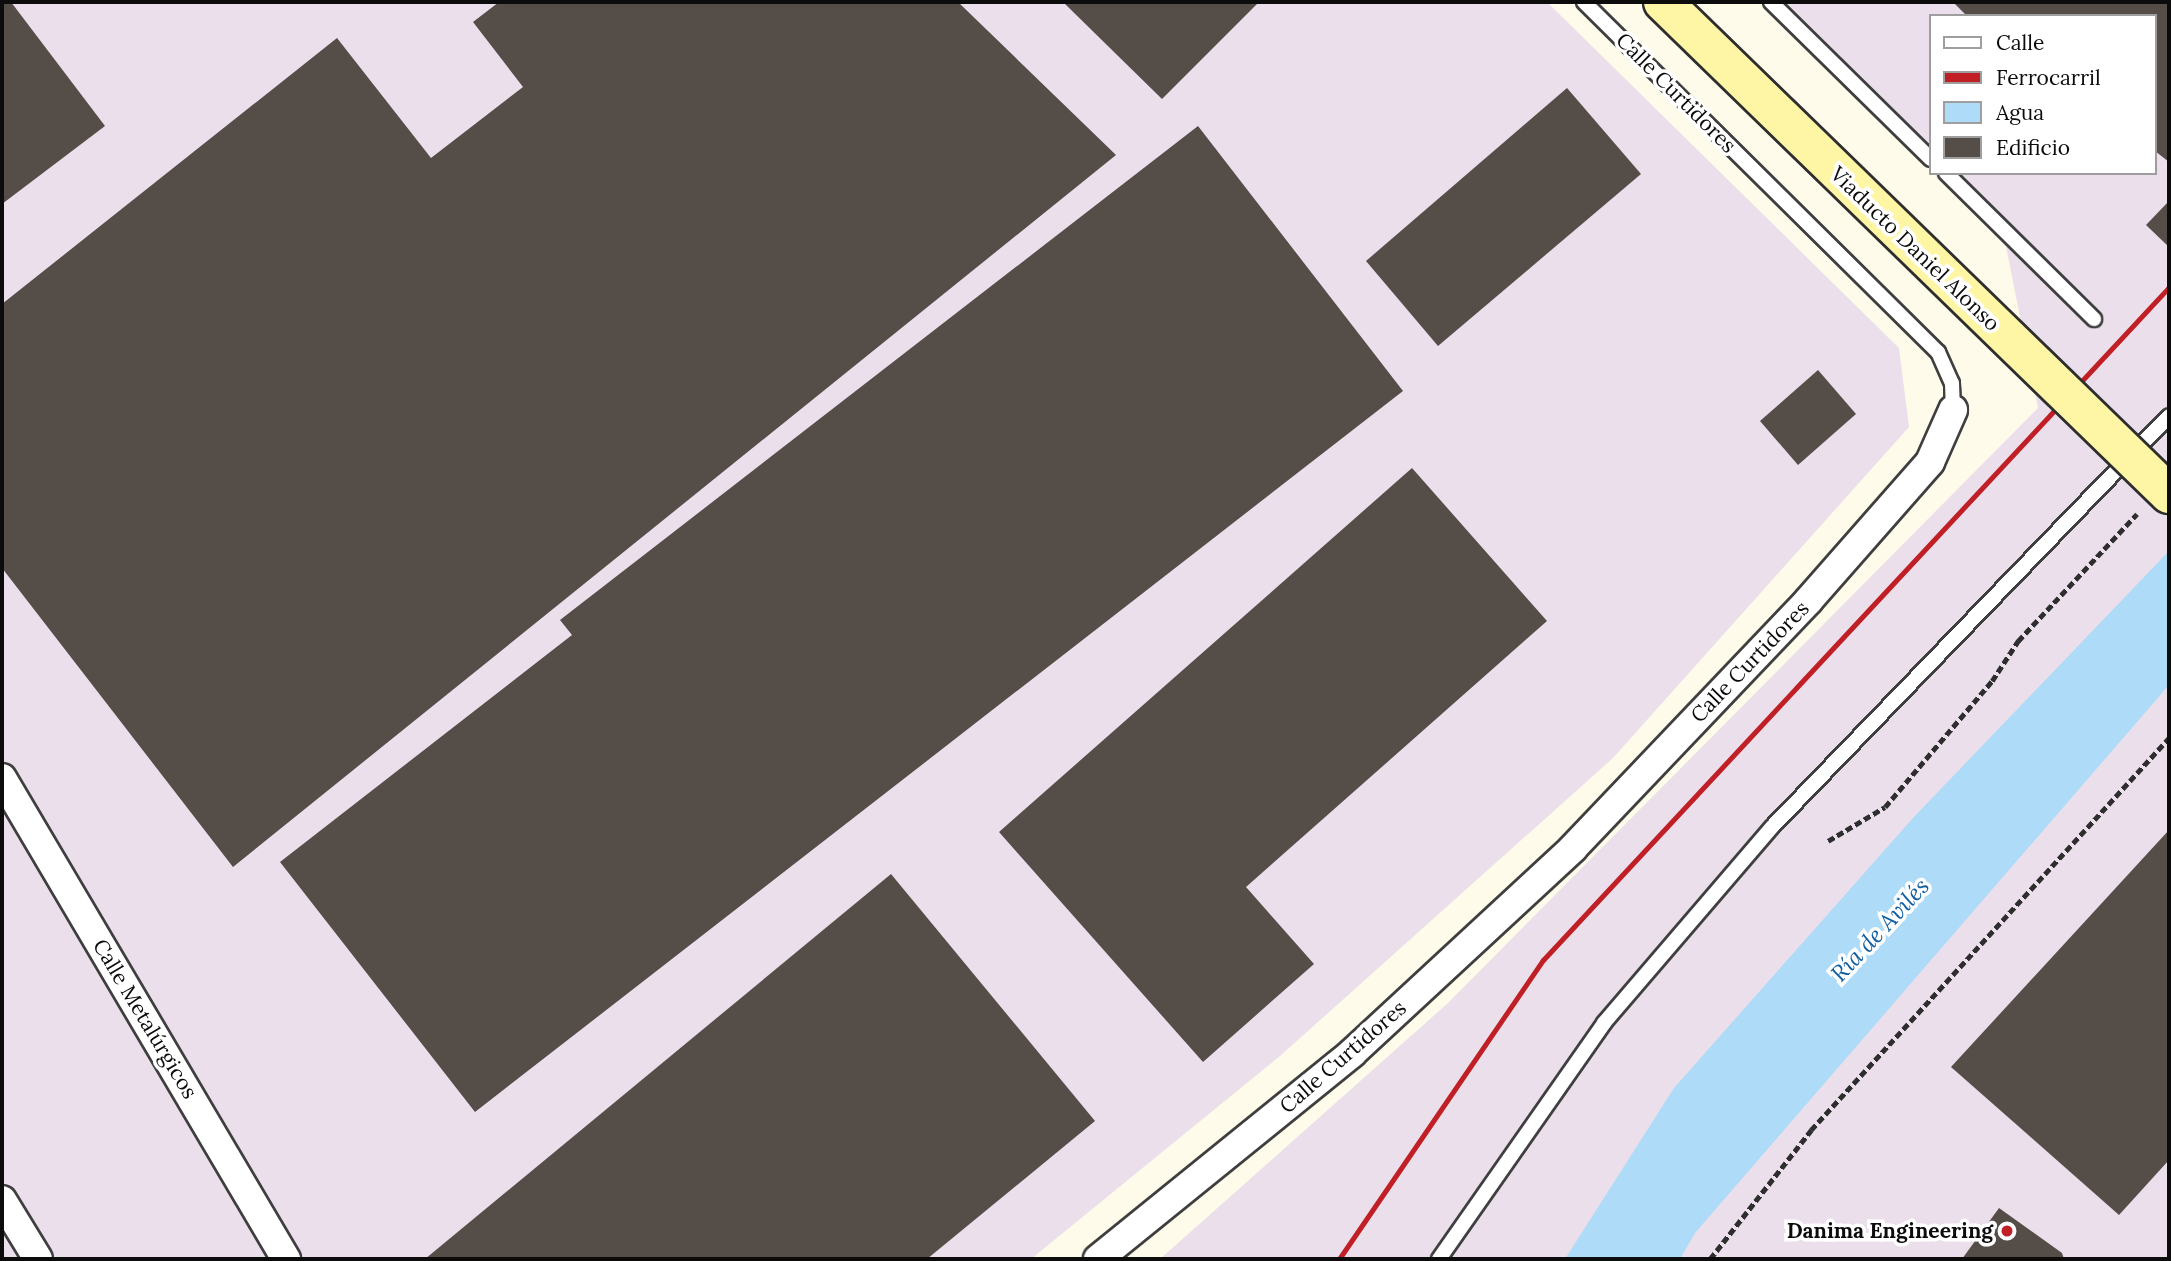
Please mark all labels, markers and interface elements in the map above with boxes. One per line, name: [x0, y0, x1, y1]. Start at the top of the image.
legend: [1930, 14, 2157, 175]
street label: Calle Curtidores: [1611, 28, 1741, 158]
text: Calle: [1996, 29, 2044, 56]
text: Ferrocarril: [1996, 64, 2101, 91]
text: Agua: [1996, 99, 2044, 126]
text: Edificio: [1996, 134, 2070, 161]
street label: Viaducto Daniel Alonso: [1825, 162, 2005, 336]
street label: Calle Curtidores: [1686, 596, 1814, 728]
water label: Ría de Avilés: [1825, 873, 1935, 987]
street label: Calle Metalúrgicos: [87, 935, 203, 1103]
street label: Calle Curtidores: [1275, 995, 1411, 1119]
place label: Danima Engineering: [1787, 1218, 1993, 1244]
marker: Danima Engineering: [1999, 1223, 2015, 1239]

